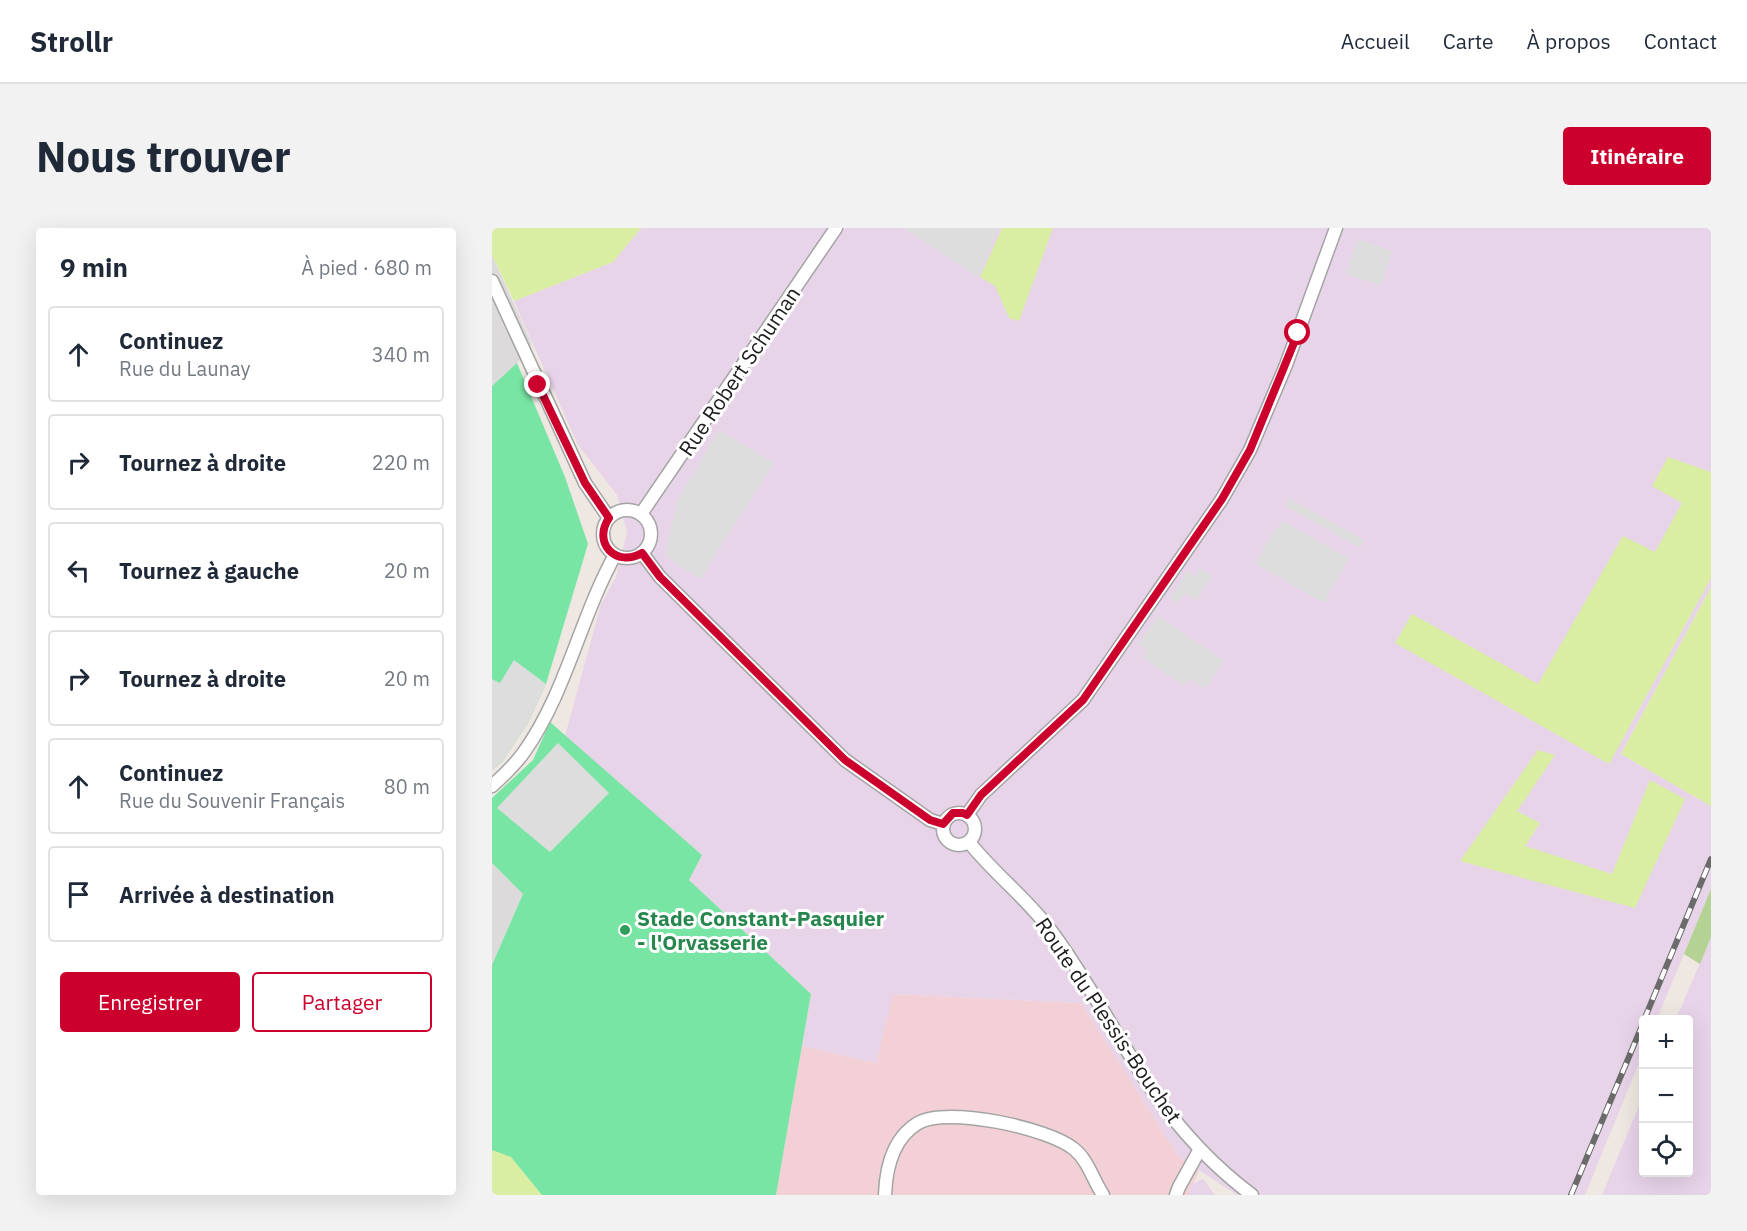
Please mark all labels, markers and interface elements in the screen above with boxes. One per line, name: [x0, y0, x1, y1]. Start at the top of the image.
text: Strollr: [30, 23, 113, 60]
text: Accueil: [1341, 27, 1410, 55]
text: Carte: [1443, 27, 1494, 55]
text: À propos: [1527, 27, 1611, 55]
text: Contact: [1644, 27, 1717, 55]
button: Itinéraire: [1563, 127, 1711, 185]
text: Nous trouver: [36, 129, 291, 184]
text: 9 min: [60, 250, 128, 284]
text: À pied · 680 m: [301, 254, 432, 281]
street label: Rue Robert Schuman: [672, 281, 806, 461]
route start: [1284, 319, 1310, 345]
text: Continuez: [119, 326, 223, 355]
icon: ahead: [62, 338, 95, 371]
text: 340 m: [372, 341, 430, 368]
text: Rue du Launay: [119, 355, 251, 382]
route end: [524, 371, 550, 397]
icon: right: [62, 446, 95, 479]
text: Tournez à droite: [119, 448, 286, 477]
text: 220 m: [372, 449, 430, 476]
icon: left: [62, 554, 95, 587]
text: Tournez à gauche: [119, 556, 299, 585]
text: 20 m: [384, 557, 430, 584]
icon: right: [62, 662, 95, 695]
text: Tournez à droite: [119, 664, 286, 693]
text: 20 m: [384, 665, 430, 692]
text: Continuez: [119, 758, 223, 787]
icon: ahead: [62, 770, 95, 803]
text: 80 m: [384, 773, 430, 800]
text: Rue du Souvenir Français: [119, 787, 345, 814]
icon: arrive: [62, 878, 95, 911]
text: Arrivée à destination: [119, 880, 335, 909]
place label: Stade Constant-Pasquier - l'Orvasserie: [637, 904, 885, 956]
street label: Route du Plessis-Bouchet: [1030, 912, 1188, 1128]
marker: Stade Constant-Pasquier - l'Orvasserie: [618, 923, 632, 937]
button: Enregistrer: [60, 972, 240, 1032]
button: Partager: [252, 972, 432, 1032]
map controls: [1639, 1015, 1693, 1177]
button: +: [1639, 1015, 1693, 1069]
button: −: [1639, 1069, 1693, 1123]
button: locate: [1639, 1123, 1693, 1177]

